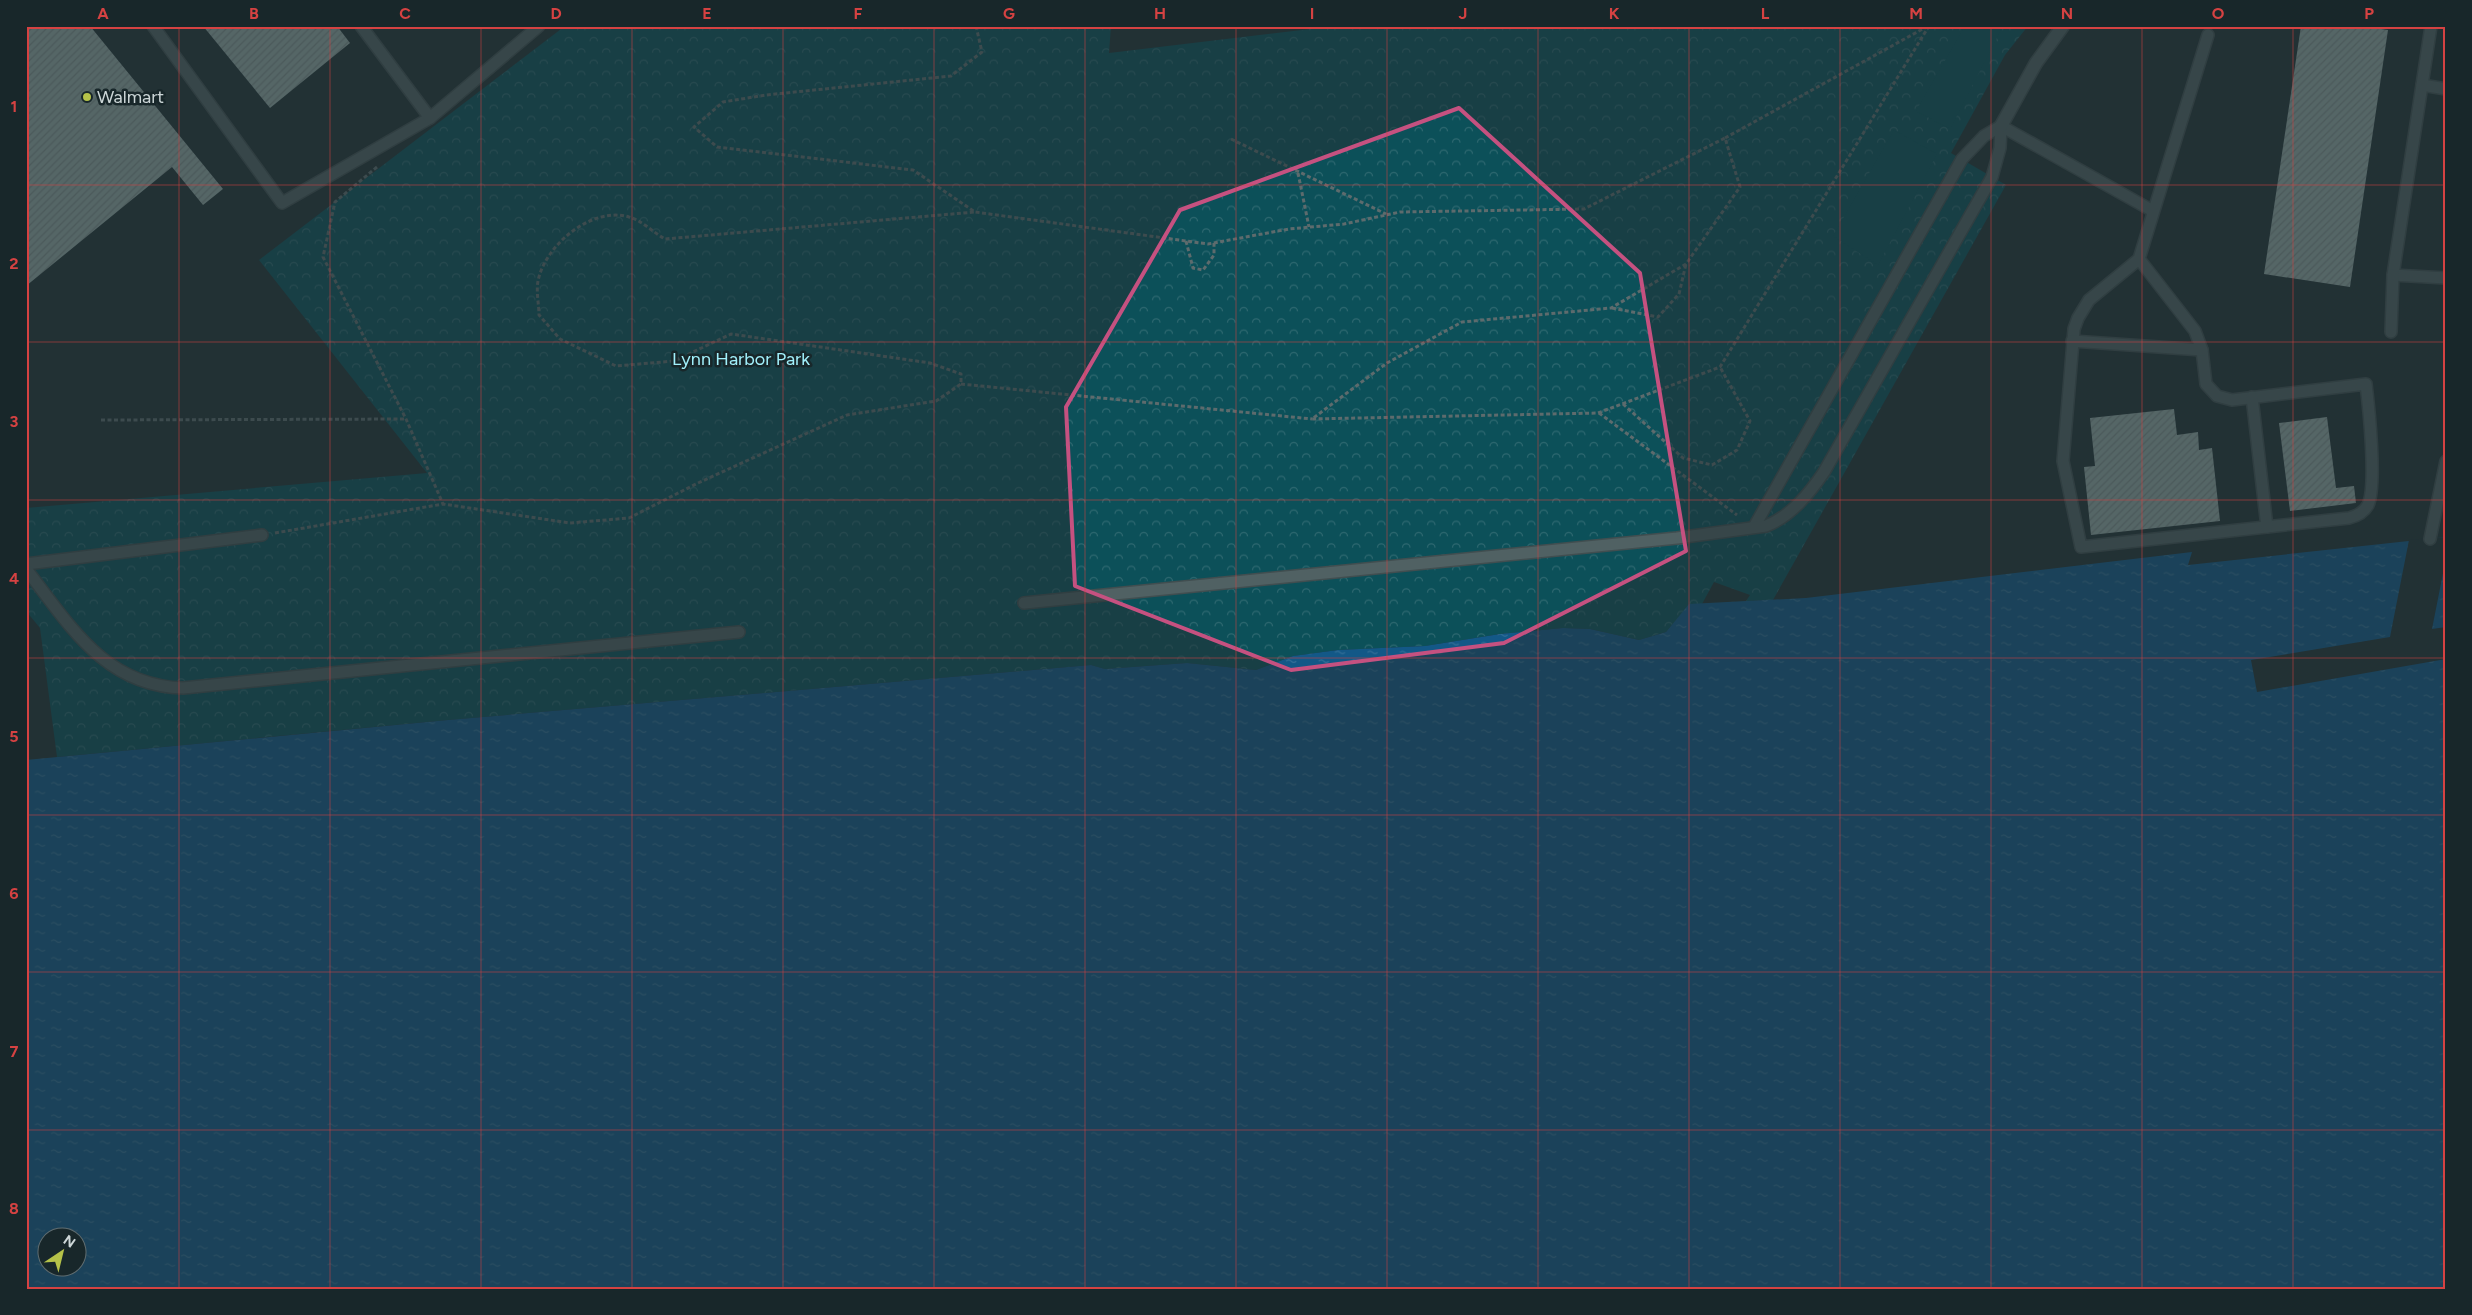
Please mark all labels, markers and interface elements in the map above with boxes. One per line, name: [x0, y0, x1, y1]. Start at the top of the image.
text: A: [97, 4, 109, 23]
text: B: [249, 4, 259, 23]
text: C: [399, 4, 411, 23]
text: D: [550, 4, 562, 23]
text: E: [702, 4, 712, 23]
text: F: [854, 4, 863, 23]
text: G: [1003, 4, 1015, 23]
text: H: [1154, 4, 1166, 23]
text: I: [1310, 4, 1314, 23]
text: J: [1459, 4, 1467, 23]
text: K: [1609, 4, 1620, 23]
text: L: [1761, 4, 1770, 23]
text: M: [1909, 4, 1923, 23]
text: N: [2061, 4, 2073, 23]
text: O: [2212, 4, 2225, 23]
text: P: [2364, 4, 2374, 23]
place label: Walmart: [97, 86, 164, 108]
marker: Walmart: [81, 91, 93, 103]
text: 1: [11, 97, 17, 116]
text: 2: [9, 254, 19, 273]
park label: Lynn Harbor Park: [672, 348, 810, 370]
text: 3: [10, 412, 19, 431]
text: 4: [9, 569, 19, 588]
text: 5: [9, 727, 19, 746]
text: 6: [9, 884, 19, 903]
text: 7: [10, 1042, 19, 1061]
text: 8: [9, 1199, 19, 1218]
north arrow: [38, 1228, 88, 1278]
text: N: [60, 1232, 78, 1252]

